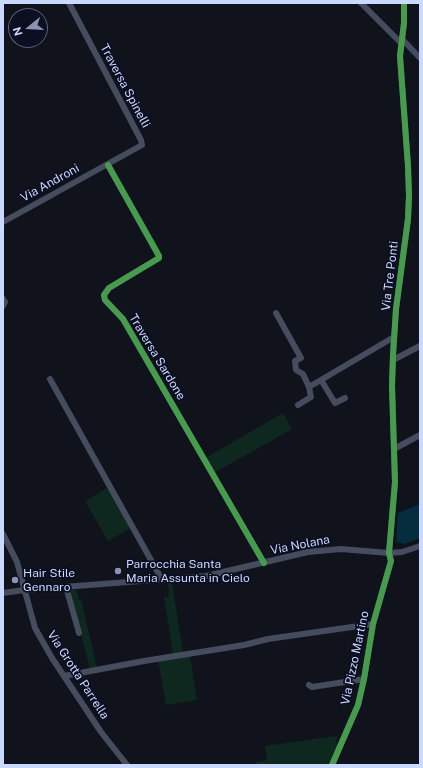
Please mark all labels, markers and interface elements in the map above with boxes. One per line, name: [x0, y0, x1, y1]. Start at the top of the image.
north arrow: [8, 8, 48, 48]
text: N: [11, 25, 25, 37]
street label: Traversa Spinelli: [97, 42, 153, 130]
street label: Via Androni: [18, 161, 82, 205]
street label: Via Tre Ponti: [379, 240, 401, 312]
street label: Traversa Sardone: [126, 311, 188, 403]
street label: Via Nolana: [269, 532, 331, 558]
place label: Parrocchia Santa Maria Assunta in Cielo: [126, 557, 250, 585]
place label: Hair Stile Gennaro: [23, 566, 75, 594]
marker: Parrocchia Santa Maria Assunta in Cielo: [113, 566, 123, 576]
marker: Hair Stile Gennaro: [10, 575, 20, 585]
street label: Via Pizzo Martino: [338, 610, 372, 706]
street label: Via Grotta Parrella: [44, 628, 112, 722]

